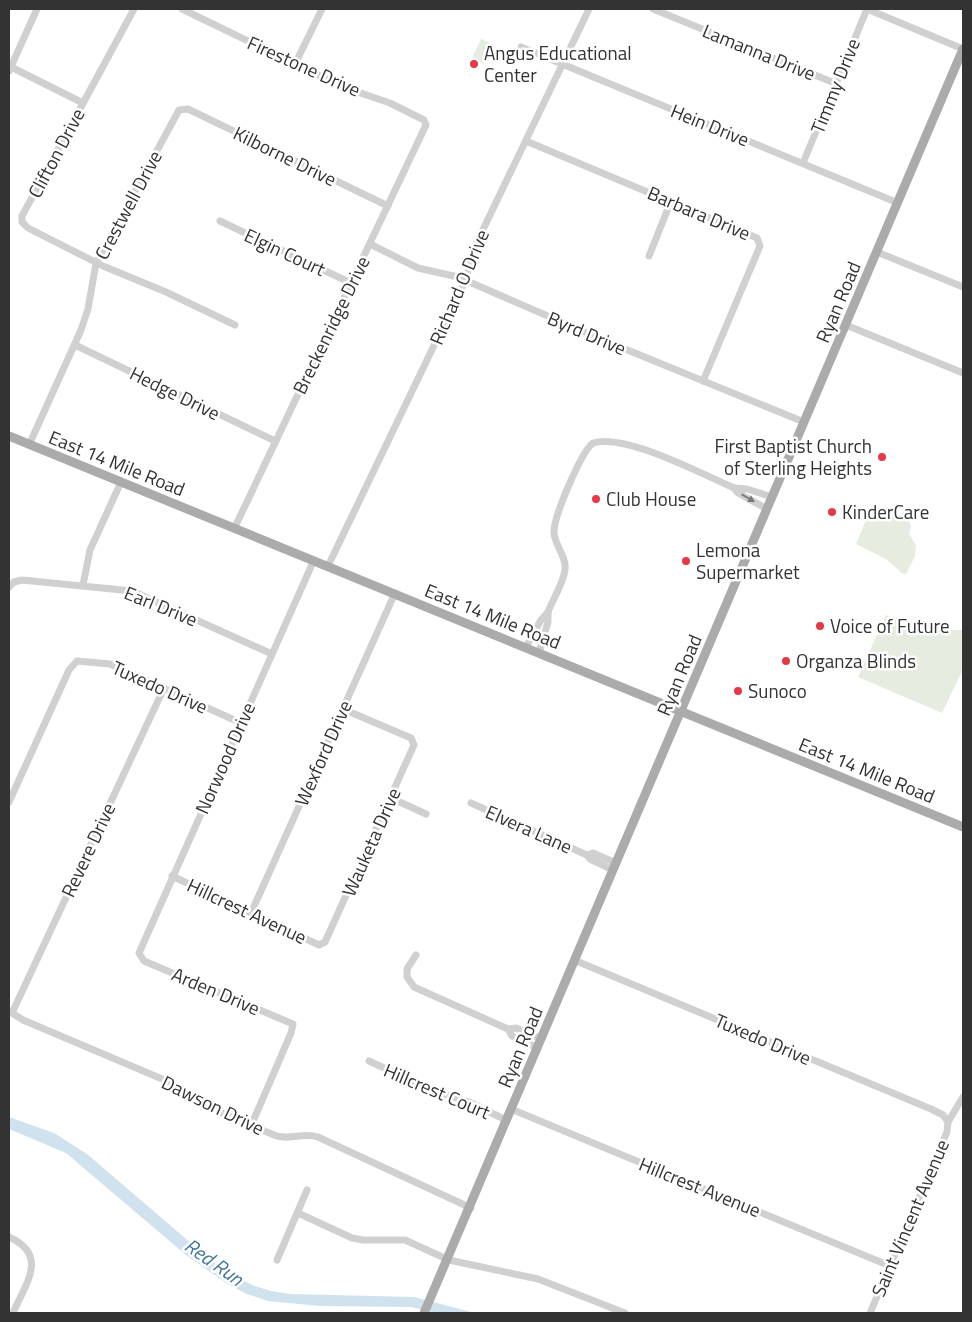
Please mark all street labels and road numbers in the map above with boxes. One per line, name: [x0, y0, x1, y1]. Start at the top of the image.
street label: Lamanna Drive: [698, 16, 820, 87]
street label: Firestone Drive: [243, 28, 365, 103]
street label: Timmy Drive: [802, 34, 867, 138]
street label: Hein Drive: [667, 96, 754, 153]
street label: Clifton Drive: [20, 103, 91, 203]
street label: Kilborne Drive: [229, 118, 342, 193]
street label: Crestwell Drive: [87, 145, 169, 265]
street label: Barbara Drive: [643, 178, 755, 247]
street label: Elgin Court: [240, 220, 331, 283]
street label: Richard O Drive: [421, 225, 496, 349]
street label: Breckenridge Drive: [285, 251, 377, 399]
street label: Ryan Road: [807, 257, 868, 347]
street label: Byrd Drive: [543, 303, 631, 362]
street label: Hedge Drive: [125, 358, 225, 427]
street label: East 14 Mile Road: [45, 422, 190, 503]
street label: East 14 Mile Road: [421, 575, 566, 656]
street label: Earl Drive: [120, 578, 202, 633]
street label: Ryan Road: [648, 630, 709, 720]
street label: Tuxedo Drive: [108, 653, 213, 721]
street label: Wexford Drive: [286, 695, 359, 810]
street label: Norwood Drive: [187, 697, 262, 818]
street label: East 14 Mile Road: [795, 729, 940, 810]
street label: Wauketa Drive: [334, 783, 407, 901]
street label: Elvera Lane: [481, 797, 577, 861]
street label: Revere Drive: [53, 798, 122, 902]
street label: Hillcrest Avenue: [183, 870, 312, 951]
street label: Arden Drive: [168, 959, 265, 1022]
street label: Ryan Road: [489, 1002, 550, 1092]
street label: Tuxedo Drive: [710, 1005, 816, 1072]
street label: Hillcrest Court: [379, 1055, 495, 1126]
street label: Dawson Drive: [157, 1067, 269, 1142]
street label: Saint Vincent Avenue: [863, 1135, 956, 1301]
street label: Hillcrest Avenue: [635, 1149, 765, 1224]

